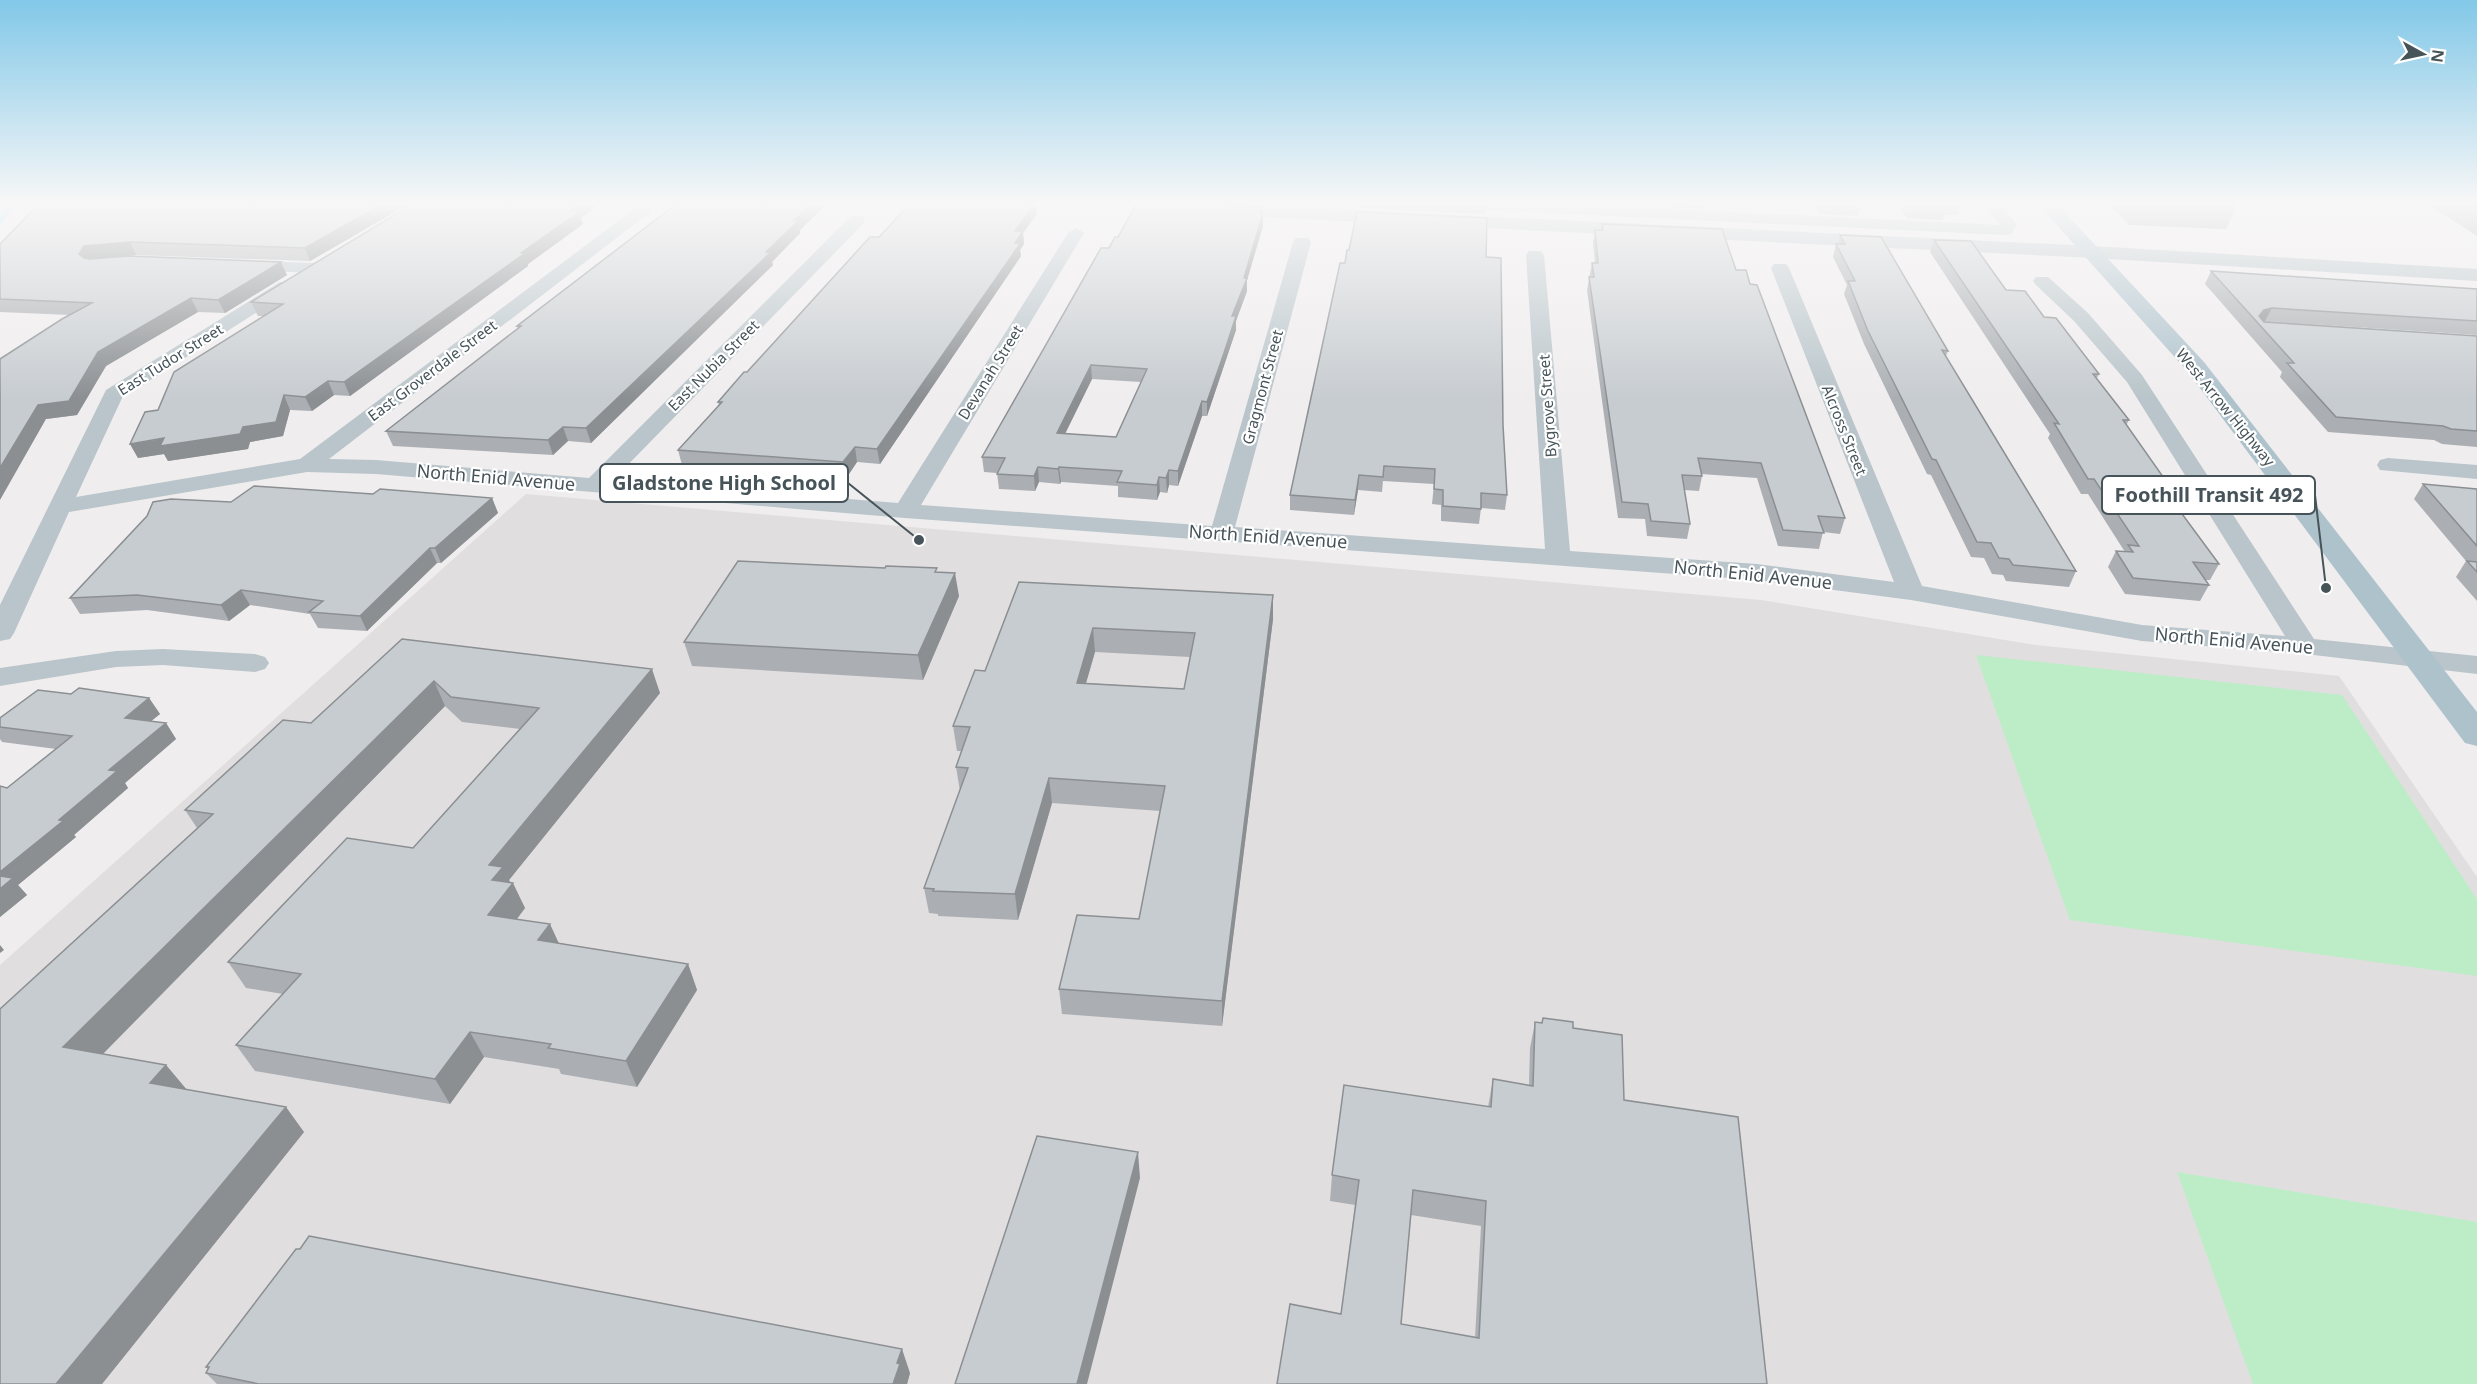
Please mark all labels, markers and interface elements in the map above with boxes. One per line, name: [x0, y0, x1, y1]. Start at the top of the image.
north arrow: [2393, 24, 2453, 84]
text: N: [2426, 48, 2450, 64]
street label: East Groverdale Street: [363, 315, 501, 425]
street label: East Nubia Street: [663, 315, 763, 415]
street label: East Tudor Street: [114, 318, 227, 399]
street label: Devanah Street: [953, 320, 1027, 423]
street label: Gragmont Street: [1237, 327, 1287, 447]
street label: West Arrow Highway: [2172, 344, 2280, 470]
street label: Bygrove Street: [1533, 353, 1561, 458]
street label: Alcross Street: [1818, 382, 1872, 479]
street label: North Enid Avenue: [416, 458, 576, 496]
callout: Gladstone High School: [600, 464, 848, 502]
text: Gladstone High School: [612, 469, 836, 496]
callout: Foothill Transit 492: [2102, 476, 2315, 514]
text: Foothill Transit 492: [2114, 481, 2304, 508]
street label: North Enid Avenue: [1188, 518, 1348, 554]
street label: North Enid Avenue: [1673, 554, 1833, 594]
street label: North Enid Avenue: [2154, 621, 2314, 659]

